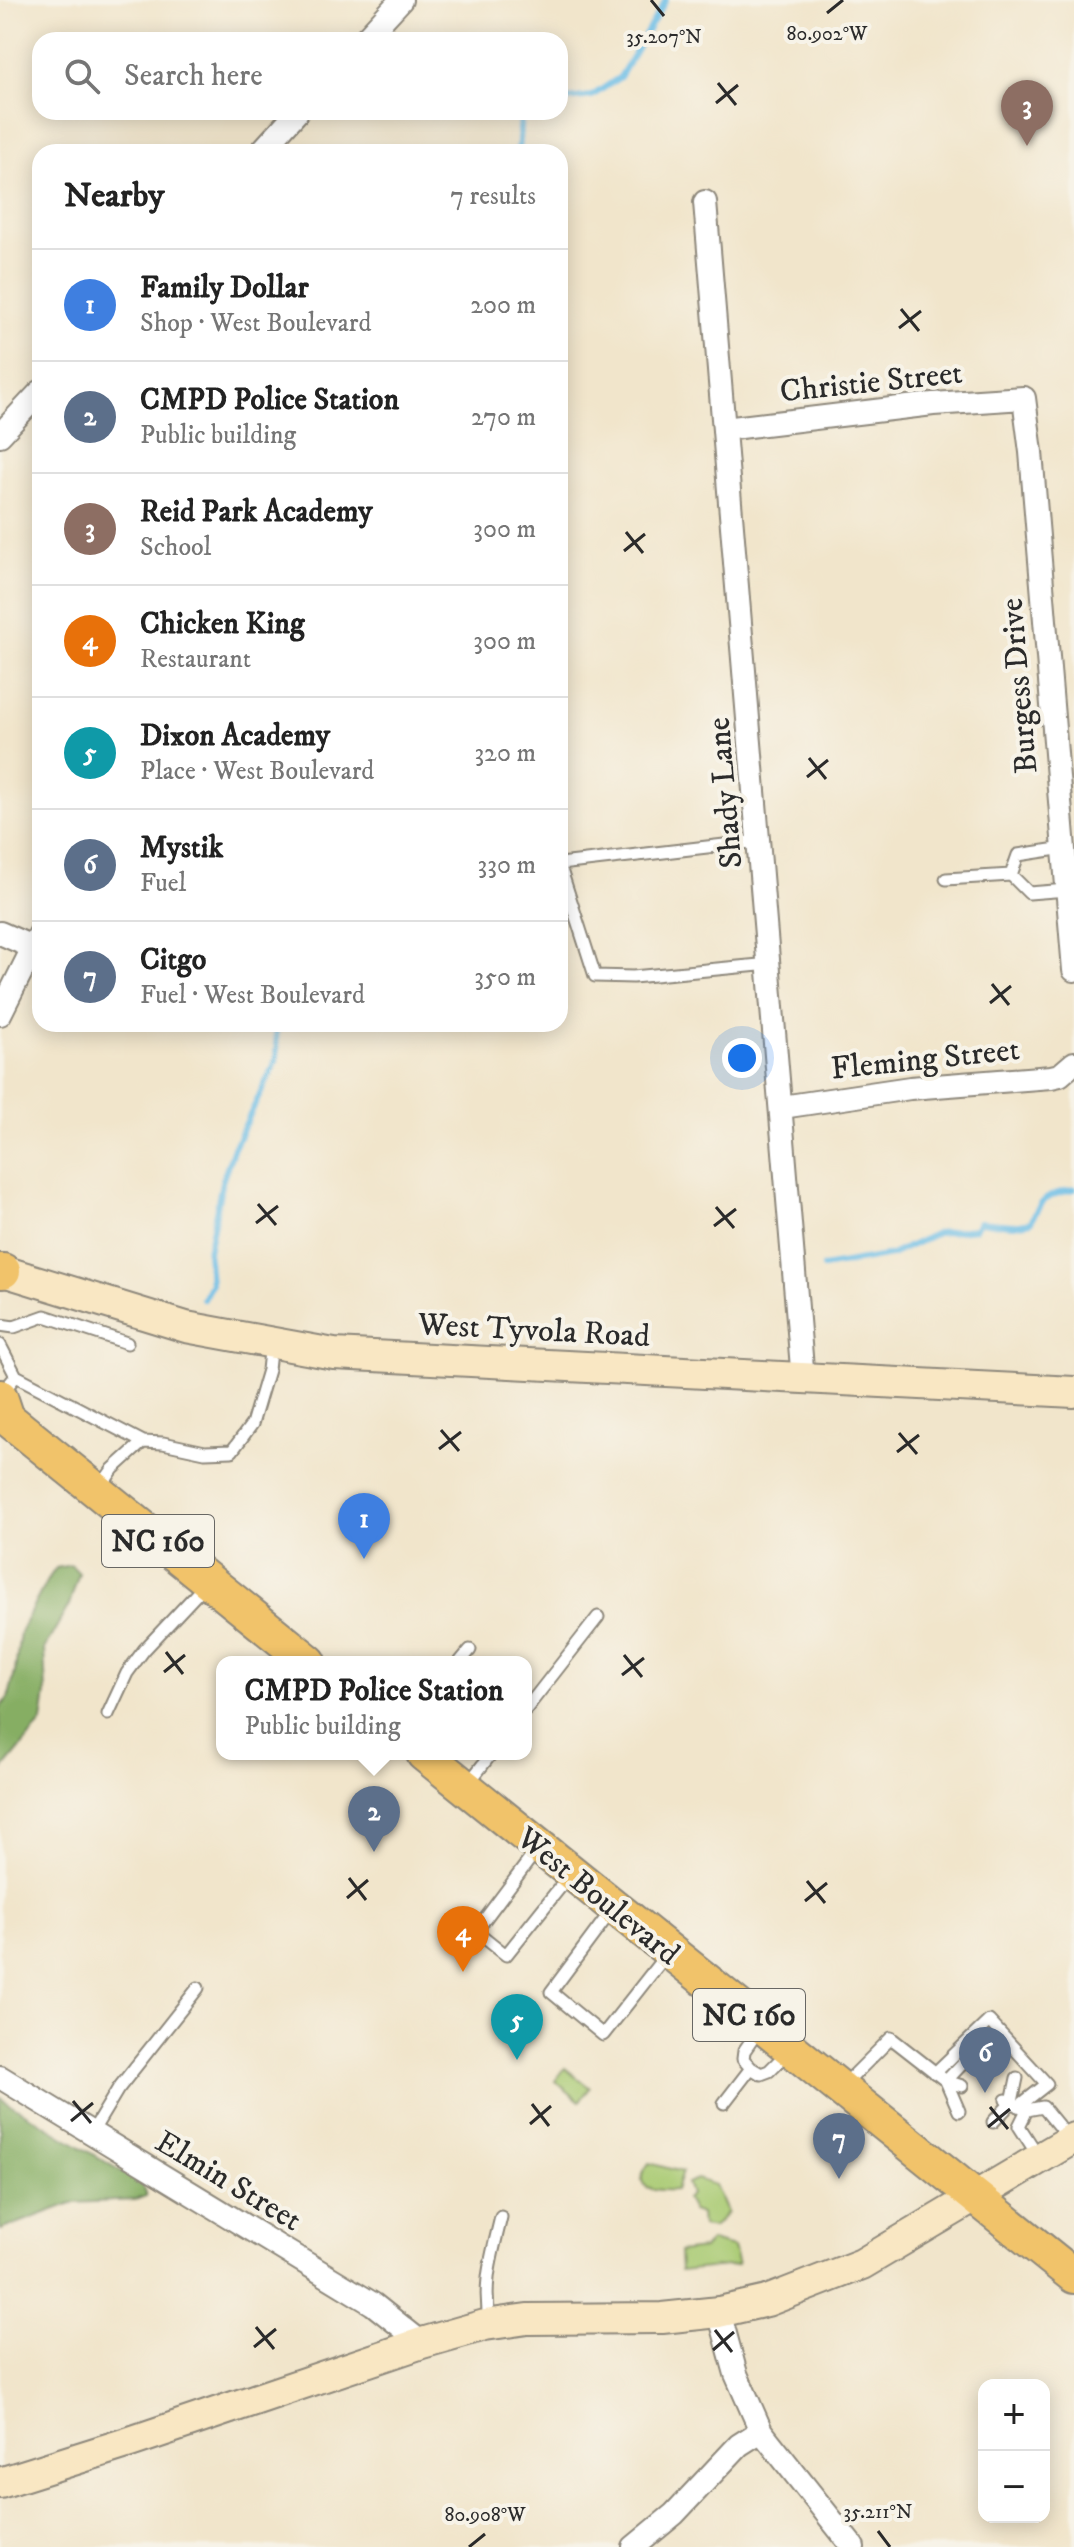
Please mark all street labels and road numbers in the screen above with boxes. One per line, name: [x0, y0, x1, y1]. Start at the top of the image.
street label: Christie Street: [778, 354, 964, 412]
street label: Burgess Drive: [992, 596, 1048, 775]
street label: Shady Lane: [699, 716, 753, 870]
street label: Fleming Street: [829, 1030, 1022, 1090]
street label: West Tyvola Road: [416, 1305, 651, 1357]
road number: NC 160: [102, 1515, 214, 1567]
street label: West Boulevard: [507, 1818, 687, 1975]
road number: NC 160: [693, 1989, 805, 2041]
street label: Elmin Street: [147, 2122, 308, 2241]

